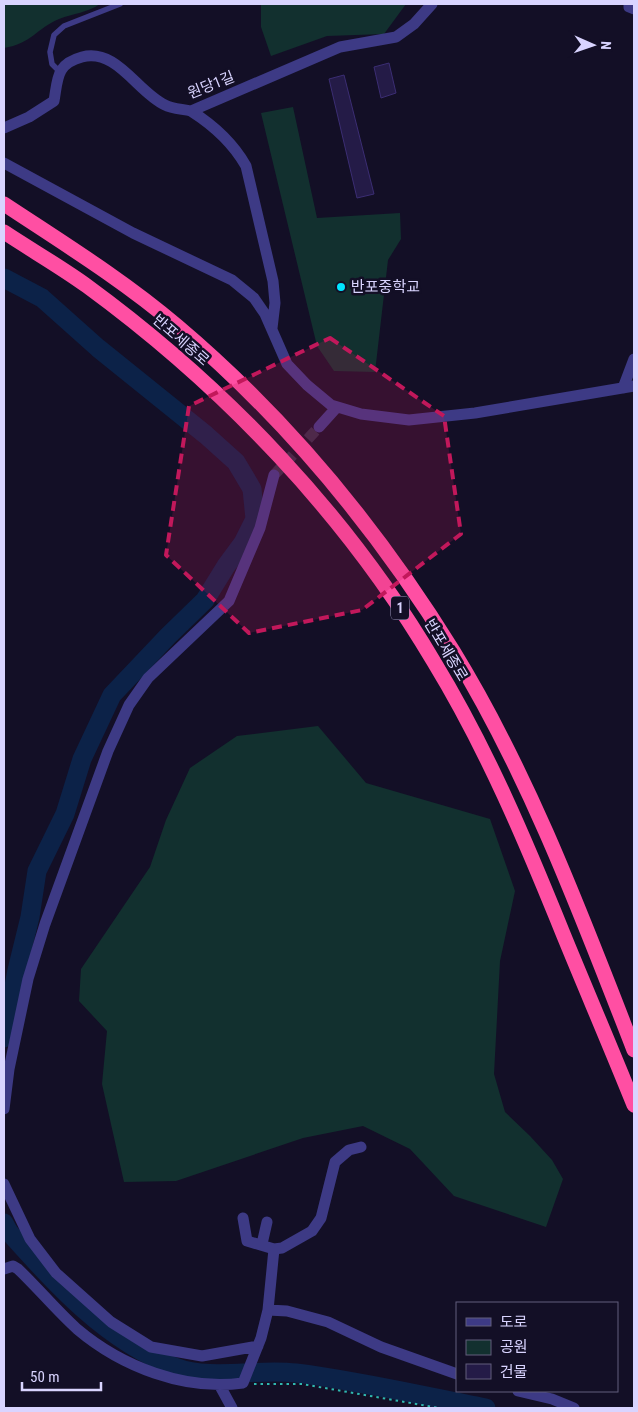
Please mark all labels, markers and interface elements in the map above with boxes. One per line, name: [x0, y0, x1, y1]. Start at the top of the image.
north arrow: [568, 20, 618, 70]
text: N: [598, 41, 614, 50]
street label: 원당1길: [185, 68, 237, 102]
place label: 반포중학교: [351, 278, 420, 296]
marker: 반포중학교: [335, 281, 347, 293]
street label: 반포세종로: [149, 311, 213, 369]
road number: 1: [391, 596, 409, 620]
street label: 반포세종로: [421, 616, 471, 684]
legend: [456, 1302, 618, 1392]
text: 도로: [500, 1313, 528, 1331]
text: 공원: [500, 1338, 528, 1356]
scale bar: [22, 1360, 101, 1392]
text: 건물: [500, 1363, 528, 1381]
text: 50 m: [30, 1368, 60, 1386]

